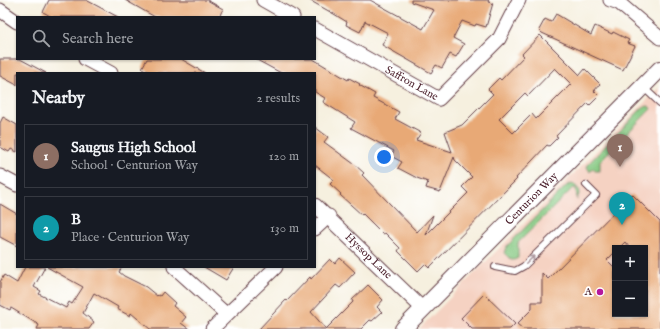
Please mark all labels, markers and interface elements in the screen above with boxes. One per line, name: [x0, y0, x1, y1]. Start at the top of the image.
search box: [16, 16, 316, 60]
icon: search: [30, 27, 52, 49]
text: Search here: [62, 29, 133, 48]
street label: Saffron Lane: [383, 63, 441, 104]
text: Nearby: [32, 88, 85, 109]
text: 2 results: [256, 90, 300, 107]
pin: 1: [607, 134, 633, 167]
text: Saugus High School: [71, 138, 196, 157]
your location: [374, 147, 394, 167]
text: 1: [44, 148, 48, 165]
text: 120 m: [269, 148, 299, 165]
text: School · Centurion Way: [71, 157, 198, 174]
street label: Centurion Way: [502, 169, 561, 228]
pin: 2: [609, 192, 635, 225]
text: B: [71, 210, 81, 229]
text: 2: [43, 220, 49, 237]
text: 130 m: [270, 220, 299, 237]
text: Place · Centurion Way: [71, 229, 190, 246]
street label: Hyssop Lane: [342, 230, 395, 282]
map controls: [612, 245, 648, 317]
button: +: [612, 245, 648, 281]
one-way arrow: [525, 255, 535, 265]
button: −: [612, 281, 648, 317]
place label: A: [584, 285, 593, 299]
marker: A: [595, 287, 605, 297]

